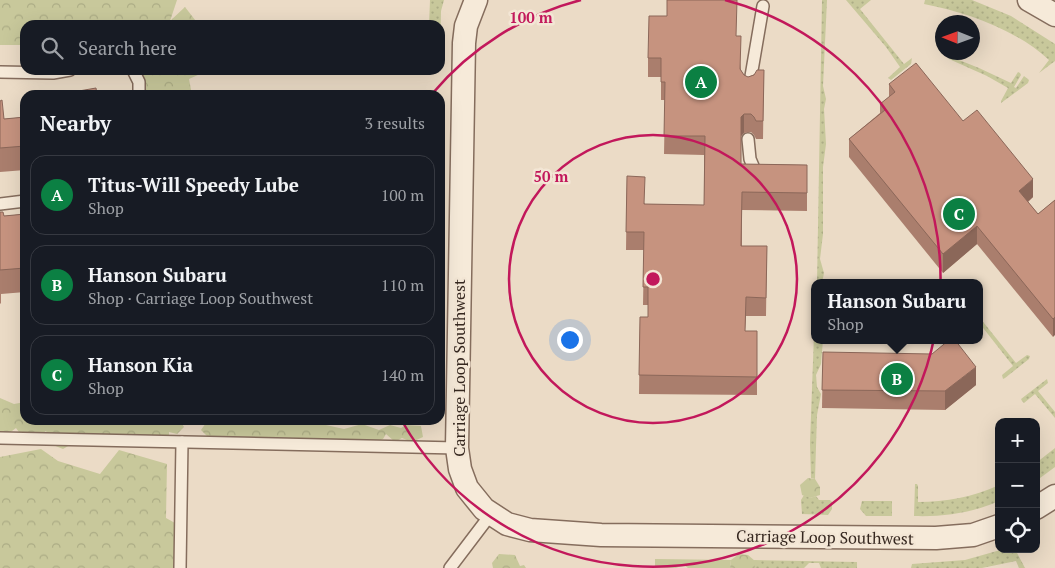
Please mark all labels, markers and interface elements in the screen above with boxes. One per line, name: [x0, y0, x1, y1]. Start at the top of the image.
text: 100 m: [509, 7, 553, 27]
north arrow: [935, 15, 980, 60]
search box: [20, 20, 445, 75]
icon: search: [38, 34, 66, 62]
text: Search here: [78, 35, 177, 60]
pin: A: [685, 63, 717, 101]
text: Nearby: [40, 109, 111, 137]
text: 3 results: [365, 112, 425, 134]
text: 50 m: [534, 166, 569, 186]
text: Titus-Will Speedy Lube: [88, 172, 299, 197]
text: A: [51, 184, 63, 206]
text: 100 m: [381, 184, 424, 206]
pin: C: [943, 195, 975, 233]
text: Shop: [88, 197, 124, 219]
text: Hanson Subaru: [88, 262, 227, 287]
centre of rings: [644, 270, 662, 288]
text: B: [52, 274, 62, 296]
text: 110 m: [381, 274, 424, 296]
street label: Carriage Loop Southwest: [448, 279, 470, 457]
popup: [811, 279, 983, 344]
text: Shop · Carriage Loop Southwest: [88, 287, 313, 309]
text: Hanson Subaru: [828, 288, 966, 313]
text: Shop: [828, 313, 863, 335]
your location: [557, 327, 583, 353]
text: Hanson Kia: [88, 352, 193, 377]
pin: B: [881, 360, 913, 398]
text: C: [52, 364, 62, 386]
text: 140 m: [381, 364, 424, 386]
text: Shop: [88, 377, 124, 399]
map controls: [995, 418, 1040, 553]
button: +: [995, 418, 1040, 463]
button: −: [995, 463, 1040, 508]
button: locate: [995, 508, 1040, 553]
street label: Carriage Loop Southwest: [736, 524, 914, 550]

